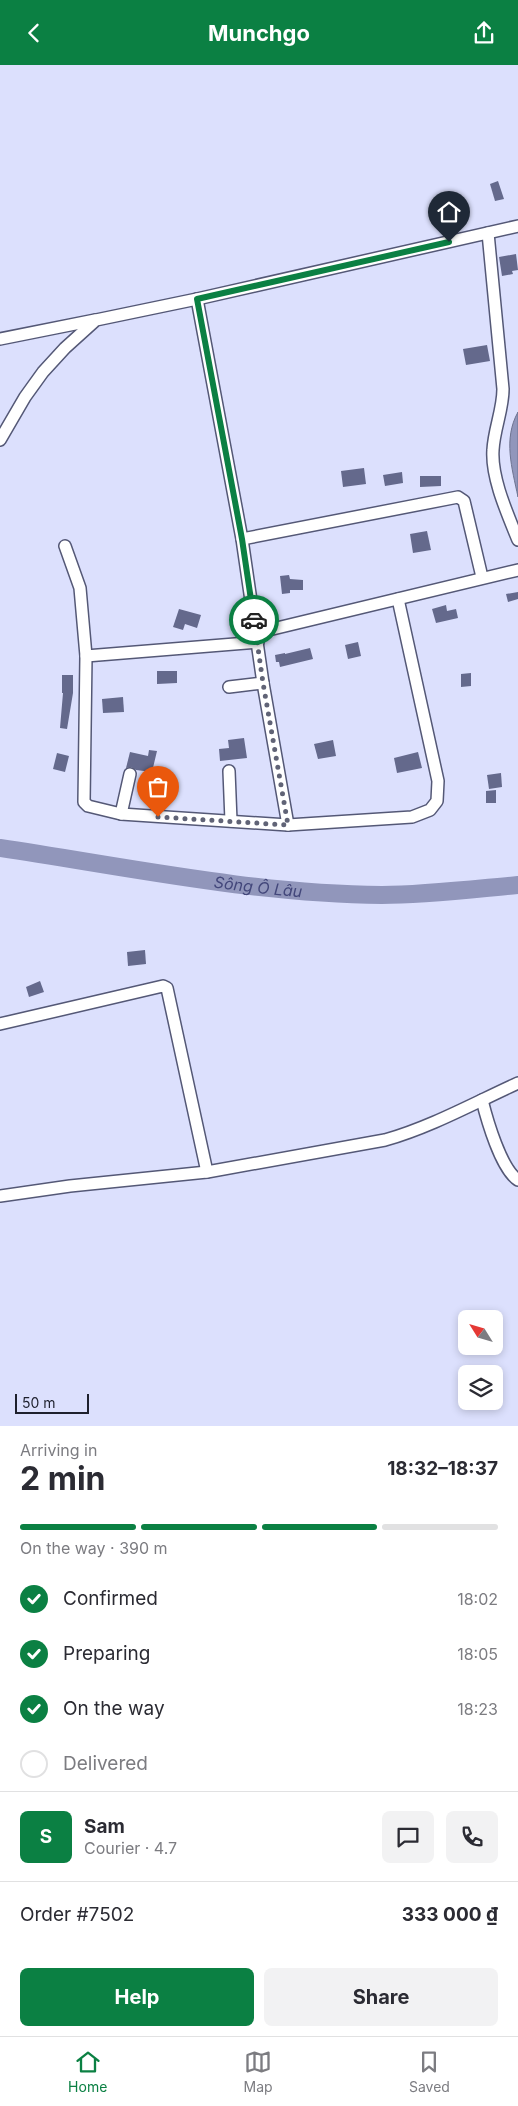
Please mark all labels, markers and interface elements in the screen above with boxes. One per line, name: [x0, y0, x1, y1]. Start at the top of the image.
icon: back: [20, 19, 48, 47]
icon: share: [470, 19, 498, 47]
text: Munchgo: [208, 20, 310, 46]
pin: [428, 191, 470, 242]
icon: home: [435, 198, 463, 226]
courier: [229, 595, 279, 645]
icon: car: [240, 606, 268, 634]
pin: [137, 766, 179, 817]
icon: bag: [144, 773, 172, 801]
water label: Sông Ô Lâu: [213, 872, 303, 901]
north arrow: [458, 1310, 502, 1355]
map controls: [458, 1310, 503, 1410]
button: layers: [458, 1365, 503, 1410]
scale bar: [15, 1391, 89, 1414]
text: 50 m: [22, 1394, 56, 1411]
text: Arriving in: [20, 1440, 97, 1460]
text: 18:32–18:37: [387, 1457, 498, 1480]
text: 2 min: [20, 1459, 106, 1498]
text: On the way · 390 m: [20, 1538, 168, 1558]
icon: check: [20, 1585, 48, 1613]
text: Confirmed: [63, 1587, 158, 1610]
text: 18:02: [457, 1589, 498, 1609]
icon: check: [20, 1640, 48, 1668]
text: Preparing: [63, 1642, 150, 1665]
text: 18:05: [457, 1644, 498, 1664]
icon: check: [20, 1695, 48, 1723]
text: On the way: [63, 1697, 165, 1720]
text: 18:23: [457, 1699, 498, 1719]
text: Delivered: [63, 1752, 148, 1775]
button: chat: [382, 1811, 434, 1863]
button: phone: [446, 1811, 498, 1863]
text: Sam: [84, 1815, 125, 1838]
text: S: [40, 1825, 52, 1848]
text: Courier · 4.7: [84, 1838, 177, 1858]
text: Order #7502: [20, 1903, 134, 1926]
text: 333 000 ₫: [402, 1903, 498, 1926]
button: Help: [20, 1968, 254, 2026]
button: Share: [264, 1968, 498, 2026]
tab: Home: [68, 2048, 107, 2095]
tab: Map: [244, 2048, 273, 2095]
tab: Saved: [409, 2048, 450, 2095]

